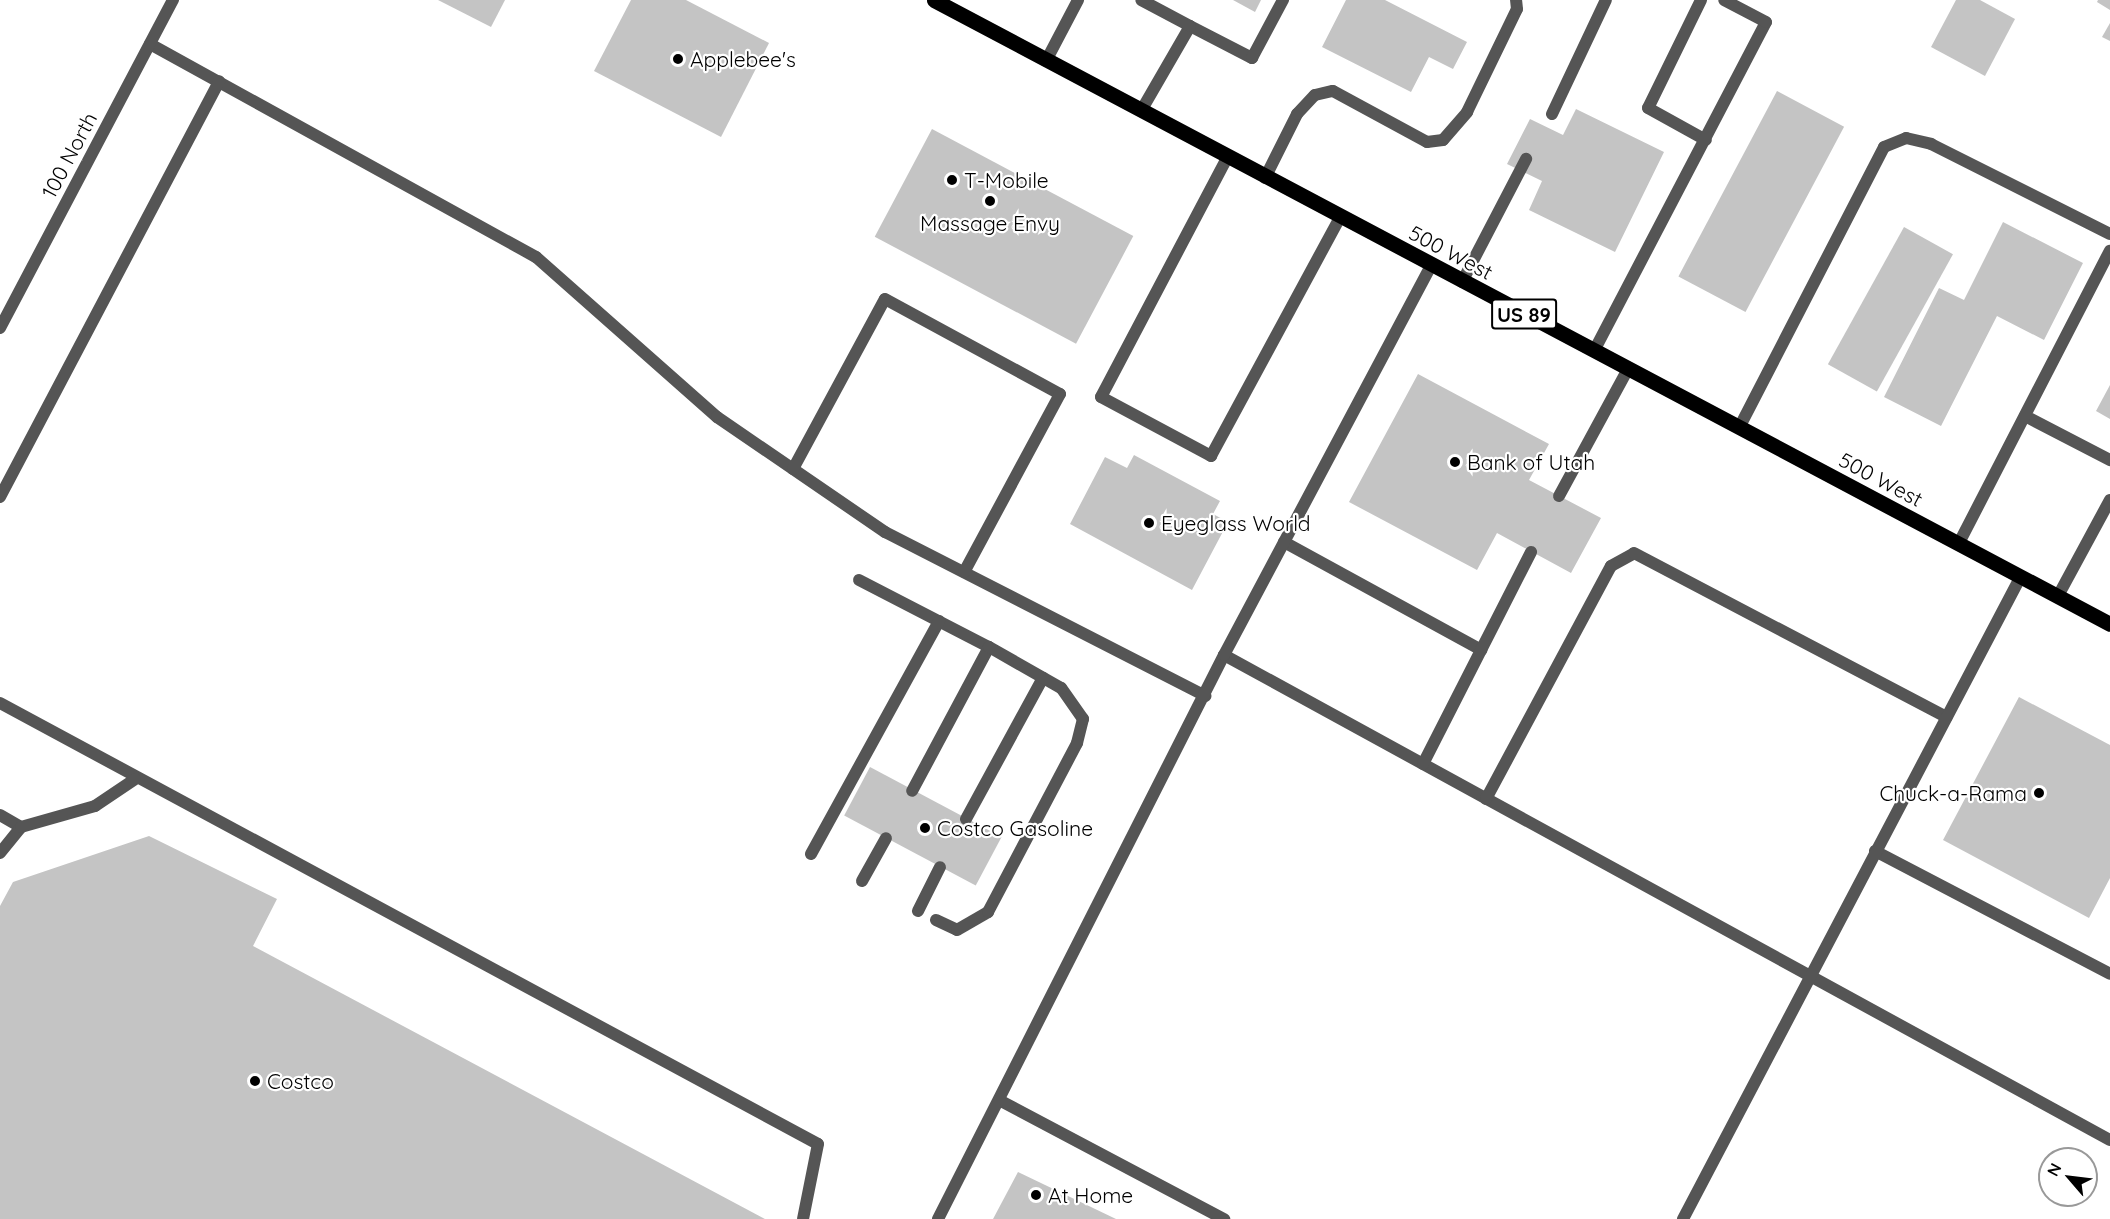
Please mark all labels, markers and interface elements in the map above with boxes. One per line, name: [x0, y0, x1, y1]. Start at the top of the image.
place label: Applebee's: [690, 46, 796, 72]
marker: Applebee's: [671, 52, 685, 66]
street label: 100 North: [36, 108, 102, 202]
place label: T-Mobile: [964, 167, 1049, 193]
marker: T-Mobile: [945, 173, 959, 187]
marker: Massage Envy: [983, 194, 997, 208]
place label: Massage Envy: [920, 210, 1060, 236]
street label: 500 West: [1405, 220, 1497, 284]
road number: US 89: [1491, 297, 1557, 331]
street label: 500 West: [1835, 447, 1927, 511]
place label: Bank of Utah: [1467, 449, 1595, 475]
marker: Bank of Utah: [1448, 455, 1462, 469]
place label: Eyeglass World: [1161, 510, 1310, 536]
marker: Eyeglass World: [1142, 516, 1156, 530]
place label: Chuck-a-Rama: [1879, 780, 2027, 806]
marker: Chuck-a-Rama: [2032, 786, 2046, 800]
place label: Costco Gasoline: [937, 815, 1093, 841]
marker: Costco Gasoline: [918, 821, 932, 835]
place label: Costco: [267, 1068, 334, 1094]
marker: Costco: [248, 1074, 262, 1088]
north arrow: [2038, 1147, 2098, 1207]
text: N: [2042, 1160, 2065, 1179]
place label: At Home: [1048, 1182, 1133, 1208]
marker: At Home: [1029, 1188, 1043, 1202]

